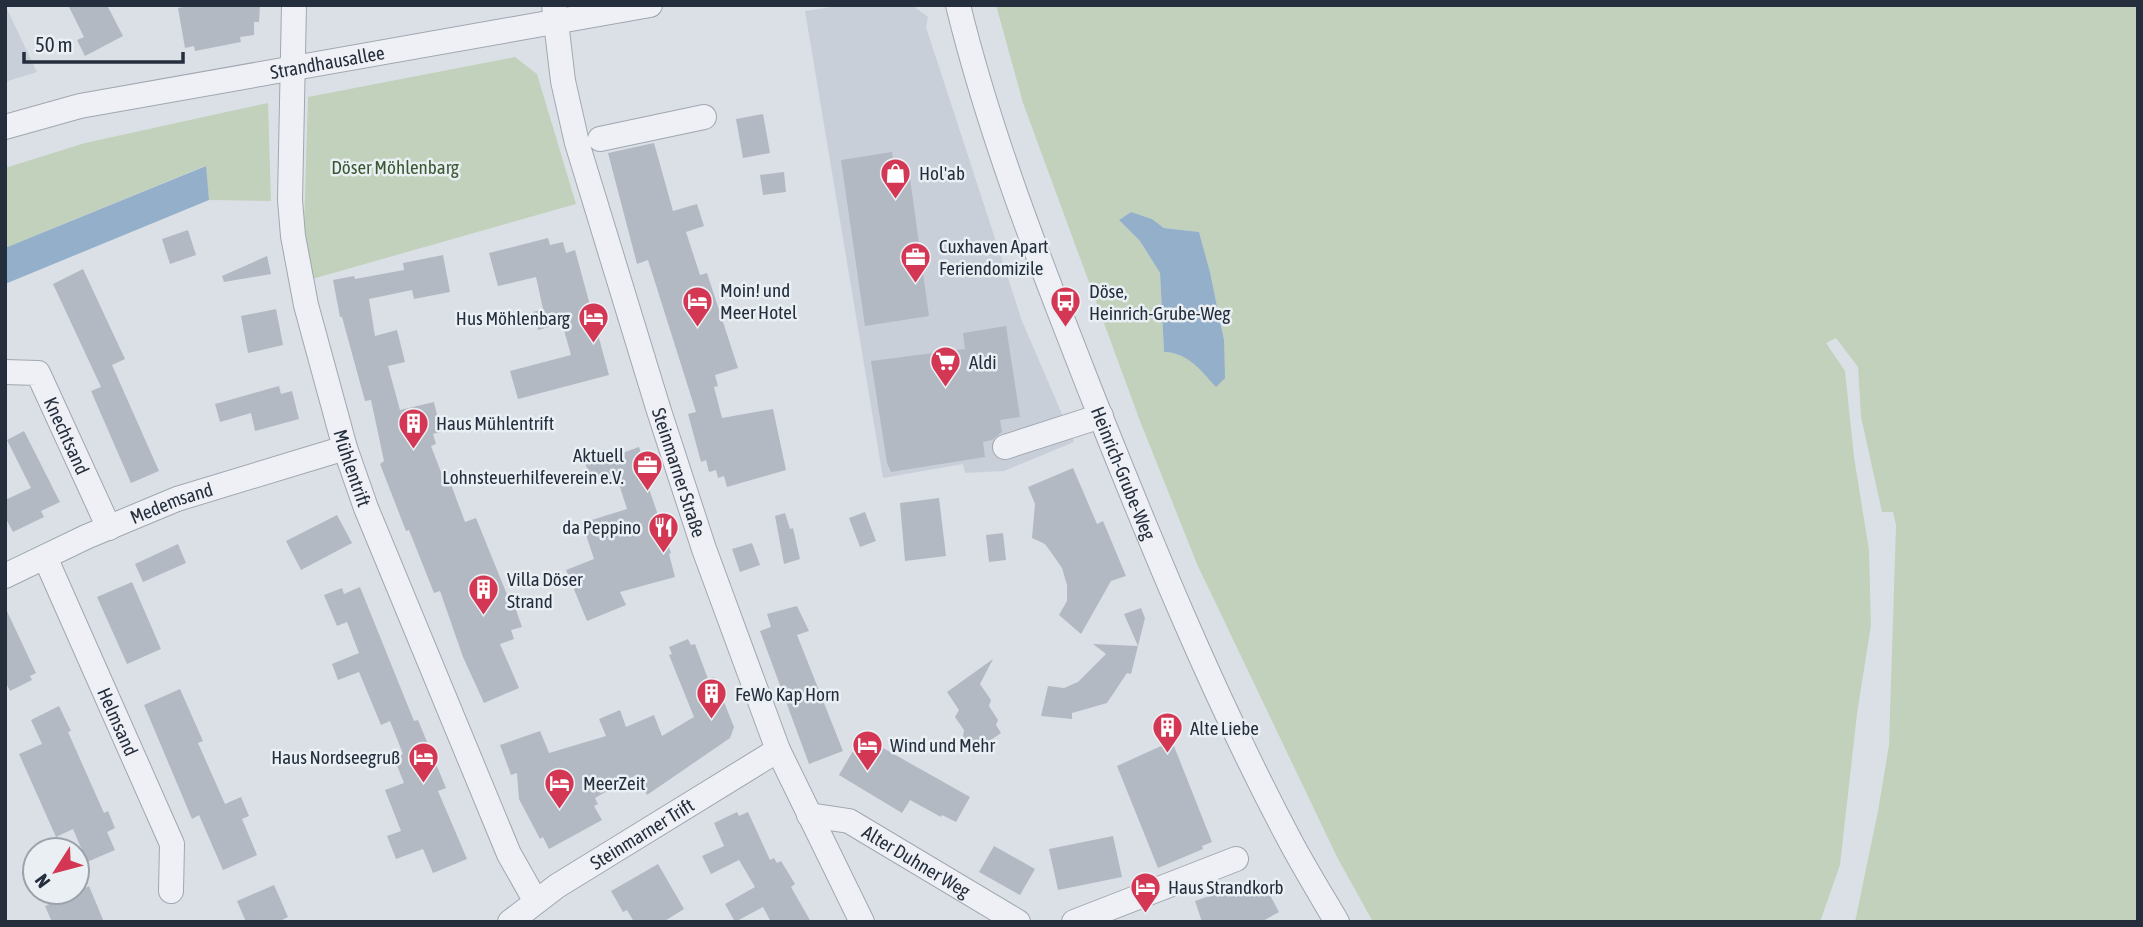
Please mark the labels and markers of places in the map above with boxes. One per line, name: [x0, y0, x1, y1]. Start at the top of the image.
shop icon: Hol'ab: [879, 156, 913, 200]
place label: Hol'ab: [919, 162, 965, 184]
place label: Cuxhaven Apart Feriendomizile: [939, 235, 1049, 279]
office icon: Cuxhaven Apart Feriendomizile: [899, 240, 933, 284]
place label: Moin! und Meer Hotel: [720, 279, 797, 323]
place label: Döse, Heinrich-Grube-Weg: [1089, 280, 1231, 324]
hotel icon: Moin! und Meer Hotel: [680, 284, 714, 328]
bus stop icon: Döse, Heinrich-Grube-Weg: [1049, 285, 1083, 329]
hotel icon: Hus Möhlenbarg: [576, 301, 610, 345]
place label: Hus Möhlenbarg: [456, 307, 571, 329]
supermarket icon: Aldi: [929, 345, 963, 389]
place label: Aldi: [969, 351, 997, 373]
building icon: Haus Mühlentrift: [396, 406, 430, 450]
place label: Haus Mühlentrift: [436, 412, 554, 434]
place label: Aktuell Lohnsteuerhilfeverein e.V.: [442, 444, 624, 488]
office icon: Aktuell Lohnsteuerhilfeverein e.V.: [630, 449, 664, 493]
restaurant icon: da Peppino: [647, 510, 681, 554]
place label: da Peppino: [562, 516, 641, 538]
place label: Villa Döser Strand: [507, 568, 583, 612]
building icon: Villa Döser Strand: [467, 573, 501, 617]
building icon: FeWo Kap Horn: [695, 677, 729, 721]
place label: FeWo Kap Horn: [735, 683, 840, 705]
building icon: Alte Liebe: [1150, 711, 1184, 755]
place label: Alte Liebe: [1190, 717, 1259, 739]
hotel icon: Wind und Mehr: [850, 728, 884, 772]
place label: Wind und Mehr: [890, 734, 996, 756]
hotel icon: Haus Nordseegruß: [406, 740, 440, 784]
place label: Haus Nordseegruß: [271, 746, 400, 768]
hotel icon: MeerZeit: [543, 766, 577, 810]
place label: MeerZeit: [583, 772, 646, 794]
hotel icon: Haus Strandkorb: [1128, 870, 1162, 914]
place label: Haus Strandkorb: [1168, 876, 1284, 898]

